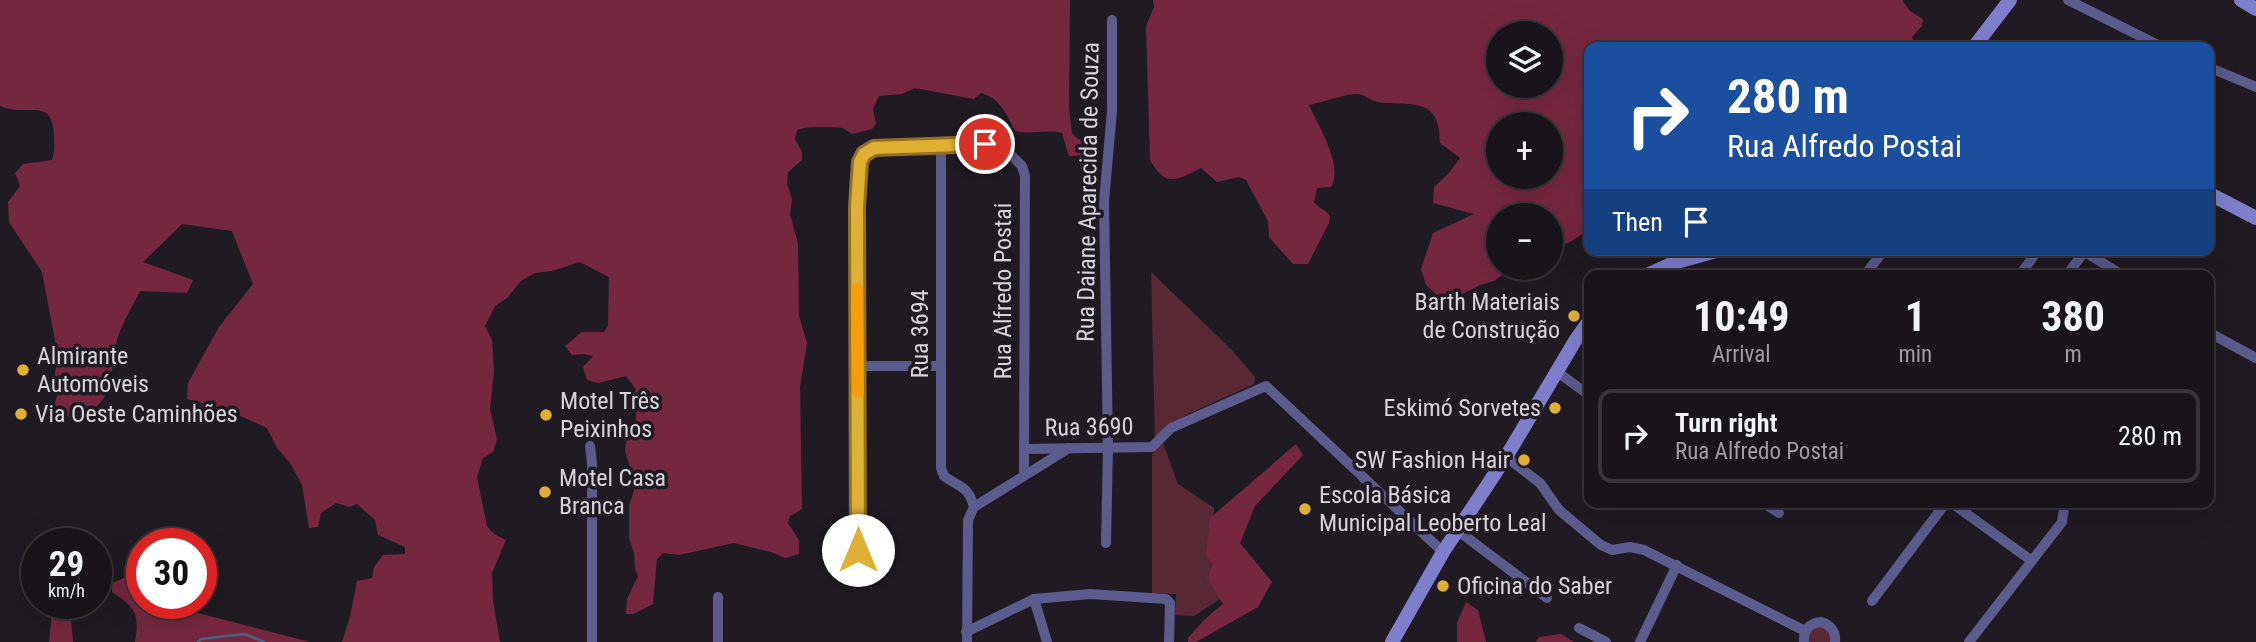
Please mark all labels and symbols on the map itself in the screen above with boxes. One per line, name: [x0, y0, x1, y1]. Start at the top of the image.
street label: Rua Daiane Aparecida de Souza: [1071, 42, 1105, 342]
pin: [955, 114, 1015, 174]
street label: Rua Alfredo Postai: [989, 203, 1017, 379]
place label: Barth Materiais de Construção: [1415, 288, 1560, 344]
street label: Rua 3694: [906, 289, 934, 378]
marker: Barth Materiais de Construção: [1566, 308, 1582, 324]
place label: Almirante Automóveis: [37, 342, 149, 398]
marker: Almirante Automóveis: [15, 362, 31, 378]
place label: Motel Três Peixinhos: [560, 387, 660, 443]
place label: Eskimó Sorvetes: [1384, 394, 1541, 422]
place label: Via Oeste Caminhões: [35, 400, 238, 428]
marker: Eskimó Sorvetes: [1547, 400, 1563, 416]
marker: Via Oeste Caminhões: [13, 406, 29, 422]
marker: Motel Três Peixinhos: [538, 407, 554, 423]
street label: Rua 3690: [1044, 412, 1134, 442]
place label: SW Fashion Hair: [1355, 446, 1510, 474]
marker: SW Fashion Hair: [1516, 452, 1532, 468]
place label: Motel Casa Branca: [559, 464, 666, 520]
place label: Escola Básica Municipal Leoberto Leal: [1319, 481, 1547, 537]
marker: Motel Casa Branca: [537, 484, 553, 500]
marker: Escola Básica Municipal Leoberto Leal: [1297, 501, 1313, 517]
position arrow: [821, 513, 895, 587]
speed limit sign: 30: [126, 528, 217, 619]
place label: Oficina do Saber: [1457, 572, 1612, 600]
marker: Oficina do Saber: [1435, 578, 1451, 594]

